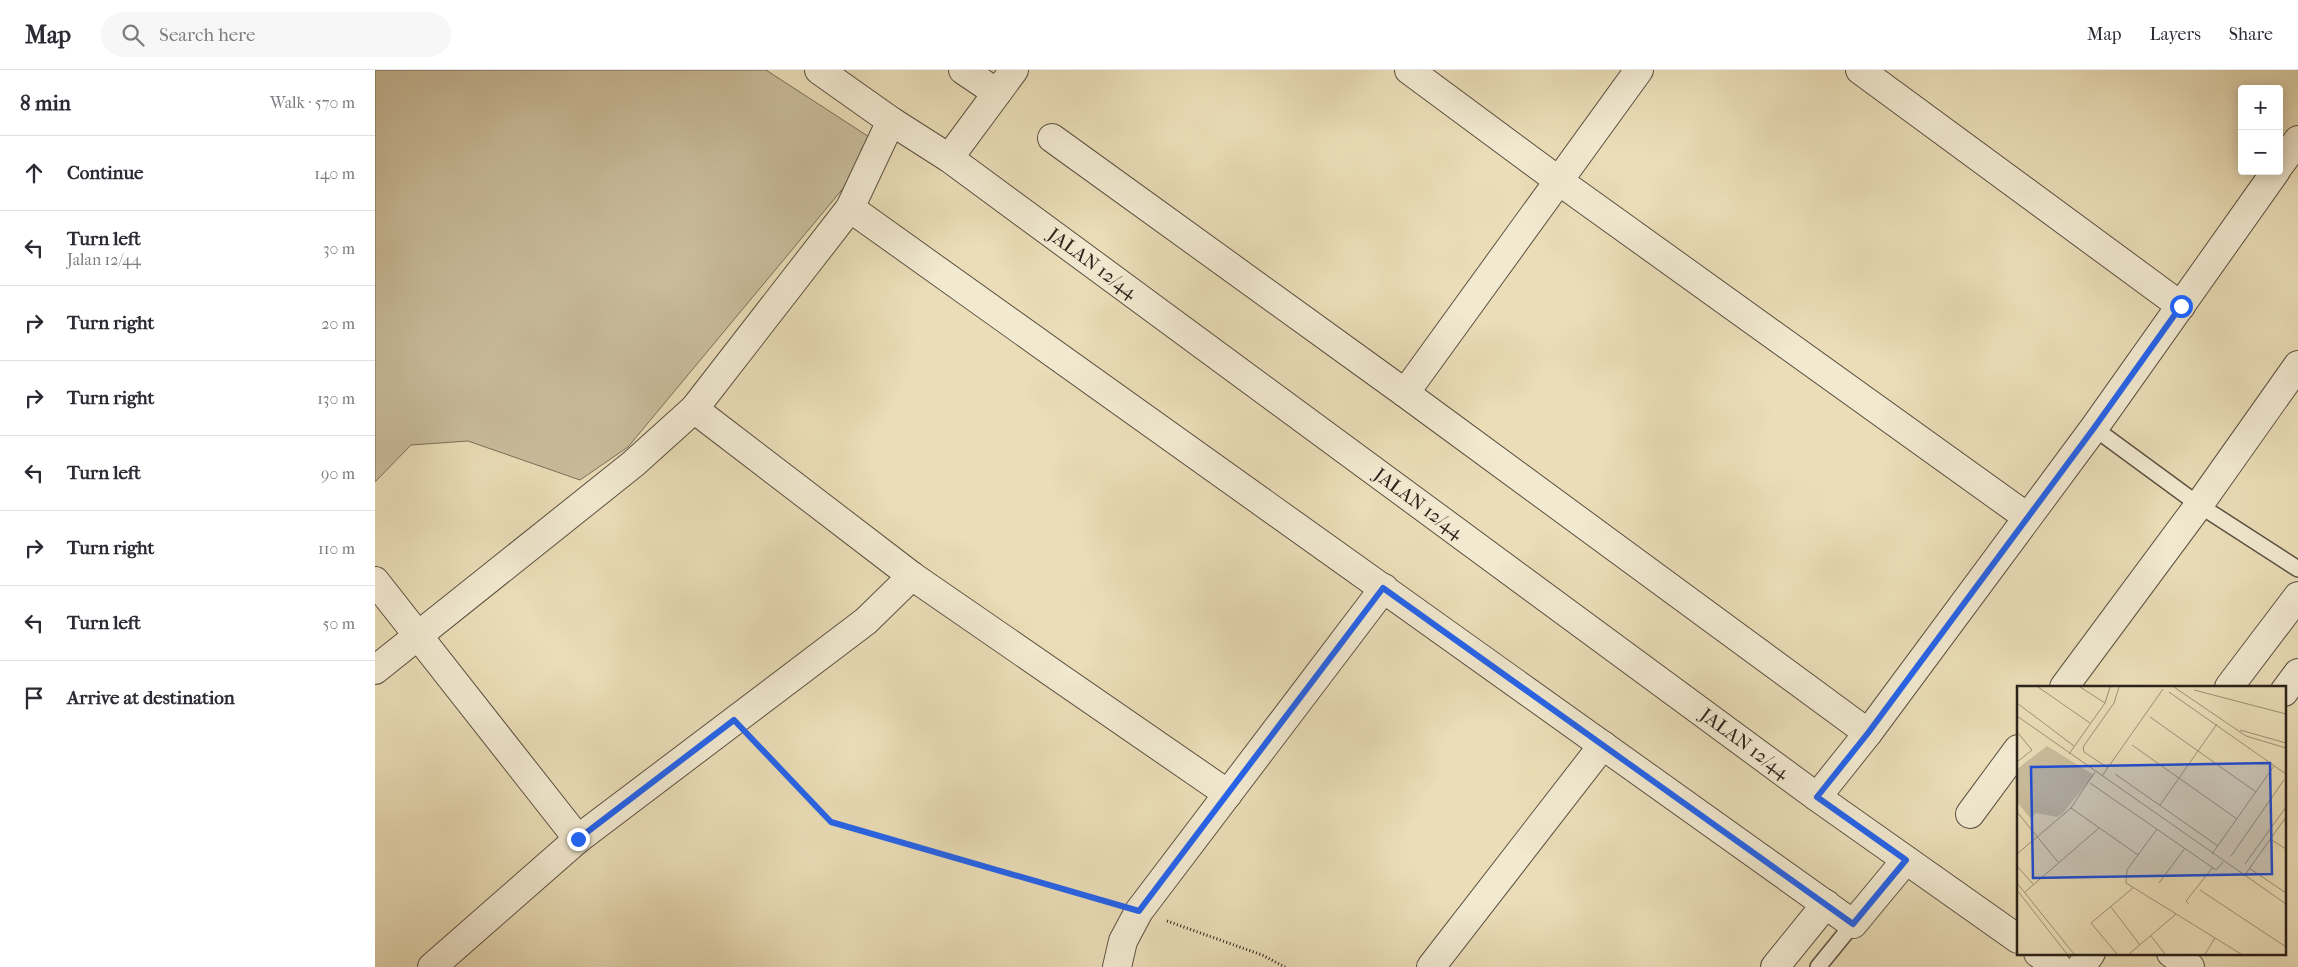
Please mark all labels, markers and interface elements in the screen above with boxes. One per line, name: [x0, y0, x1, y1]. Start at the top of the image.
search box: [101, 12, 451, 57]
text: Map: [25, 21, 71, 49]
icon: search: [119, 21, 147, 49]
text: Search here: [159, 24, 255, 46]
text: Map: [2087, 24, 2121, 45]
text: Layers: [2149, 24, 2201, 45]
text: Share: [2229, 24, 2273, 45]
map controls: [2238, 85, 2283, 175]
button: +: [2238, 85, 2283, 130]
text: 8 min: [20, 91, 71, 115]
text: Walk · 570 m: [270, 93, 355, 112]
button: −: [2238, 130, 2283, 175]
icon: ahead: [20, 159, 48, 187]
text: Continue: [67, 162, 143, 184]
text: 140 m: [314, 164, 355, 183]
street label: JALAN 12/44: [1042, 222, 1142, 304]
text: Turn left: [67, 228, 141, 250]
icon: left: [20, 234, 48, 262]
text: 30 m: [323, 239, 355, 258]
text: Jalan 12/44: [67, 250, 141, 269]
route start: [2170, 295, 2193, 318]
icon: right: [20, 309, 48, 337]
text: Turn right: [67, 312, 154, 334]
text: 20 m: [321, 314, 355, 333]
icon: right: [20, 384, 48, 412]
text: Turn right: [67, 387, 154, 409]
text: 130 m: [317, 389, 355, 408]
icon: left: [20, 459, 48, 487]
text: Turn left: [67, 462, 141, 484]
street label: JALAN 12/44: [1368, 462, 1468, 544]
text: 90 m: [321, 464, 355, 483]
icon: right: [20, 534, 48, 562]
text: Turn right: [67, 537, 154, 559]
text: 110 m: [318, 539, 355, 558]
icon: left: [20, 609, 48, 637]
text: Turn left: [67, 612, 141, 634]
text: 50 m: [323, 614, 355, 633]
icon: arrive: [20, 684, 48, 712]
inset map: [2017, 686, 2285, 954]
text: Arrive at destination: [67, 687, 235, 709]
street label: JALAN 12/44: [1694, 703, 1794, 784]
route end: [567, 828, 590, 851]

